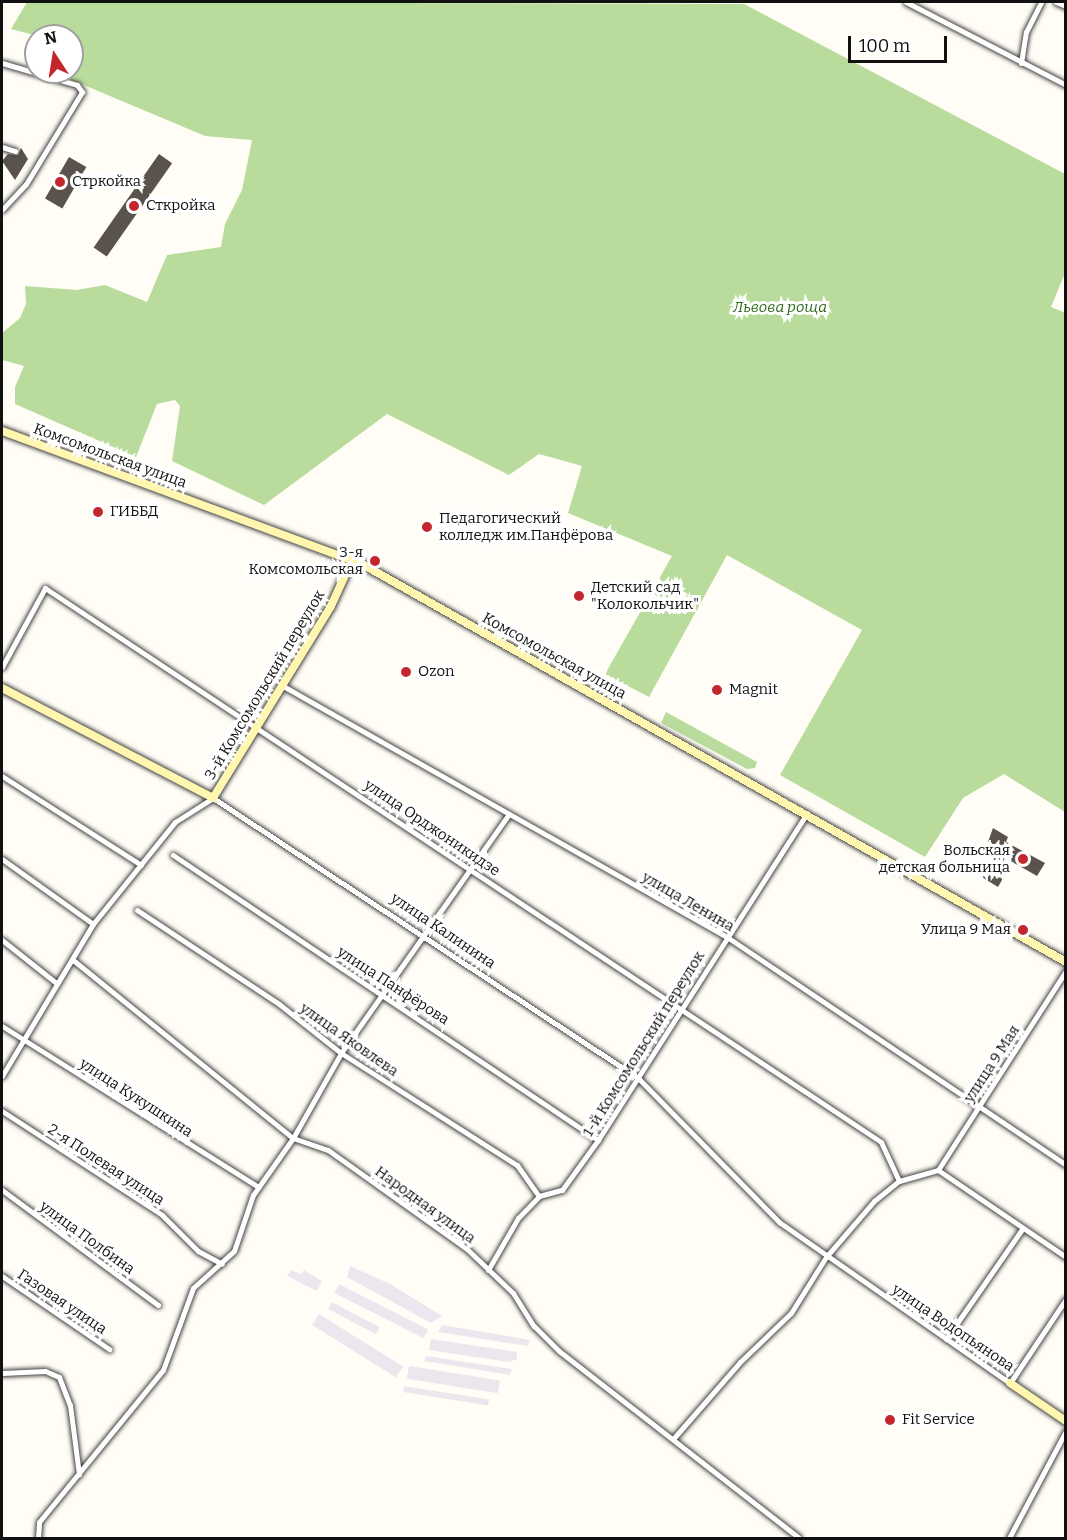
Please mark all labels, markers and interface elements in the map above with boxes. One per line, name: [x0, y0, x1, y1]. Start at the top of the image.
north arrow: [24, 24, 84, 84]
scale bar: [851, 24, 950, 62]
text: N: [43, 27, 59, 48]
text: 100 m: [859, 35, 910, 57]
place label: Стркойка: [72, 173, 141, 191]
marker: Стркойка: [53, 175, 67, 189]
place label: Сткройка: [146, 197, 215, 215]
marker: Сткройка: [127, 199, 141, 213]
park label: Львова роща: [733, 299, 827, 317]
street label: Комсомольская улица: [31, 420, 189, 492]
place label: ГИББД: [110, 503, 158, 521]
marker: ГИББД: [91, 505, 105, 519]
place label: Педагогический колледж им.Панфёрова: [439, 509, 613, 544]
marker: Педагогический колледж им.Панфёрова: [420, 520, 434, 534]
place label: 3-я Комсомольская: [249, 543, 363, 578]
marker: 3-я Комсомольская: [368, 554, 382, 568]
place label: Детский сад "Колокольчик": [591, 578, 699, 613]
street label: 3-й Комсомольский переулок: [201, 587, 329, 783]
marker: Детский сад "Колокольчик": [572, 589, 586, 603]
street label: Комсомольская улица: [479, 609, 629, 703]
place label: Ozon: [418, 663, 455, 681]
marker: Ozon: [399, 665, 413, 679]
place label: Magnit: [729, 681, 778, 699]
marker: Magnit: [710, 683, 724, 697]
street label: улица Орджоникидзе: [361, 776, 503, 880]
place label: Вольская детская больница: [879, 841, 1010, 876]
marker: Вольская детская больница: [1014, 850, 1032, 868]
street label: улица Ленина: [639, 868, 737, 936]
street label: улица Калинина: [387, 889, 499, 973]
place label: Улица 9 Мая: [921, 921, 1011, 939]
marker: Улица 9 Мая: [1016, 923, 1030, 937]
street label: улица Панфёрова: [334, 943, 452, 1029]
street label: 1-й Комсомольский переулок: [579, 948, 709, 1140]
street label: улица Яковлева: [296, 999, 402, 1081]
street label: улица 9 Мая: [960, 1022, 1024, 1106]
street label: улица Кукушкина: [76, 1055, 196, 1141]
street label: 2-я Полевая улица: [44, 1121, 168, 1209]
street label: Народная улица: [371, 1162, 479, 1248]
street label: улица Полбина: [36, 1198, 138, 1278]
street label: Газовая улица: [14, 1266, 110, 1338]
street label: улица Водопьянова: [889, 1280, 1017, 1376]
place label: Fit Service: [902, 1411, 975, 1429]
marker: Fit Service: [883, 1413, 897, 1427]

